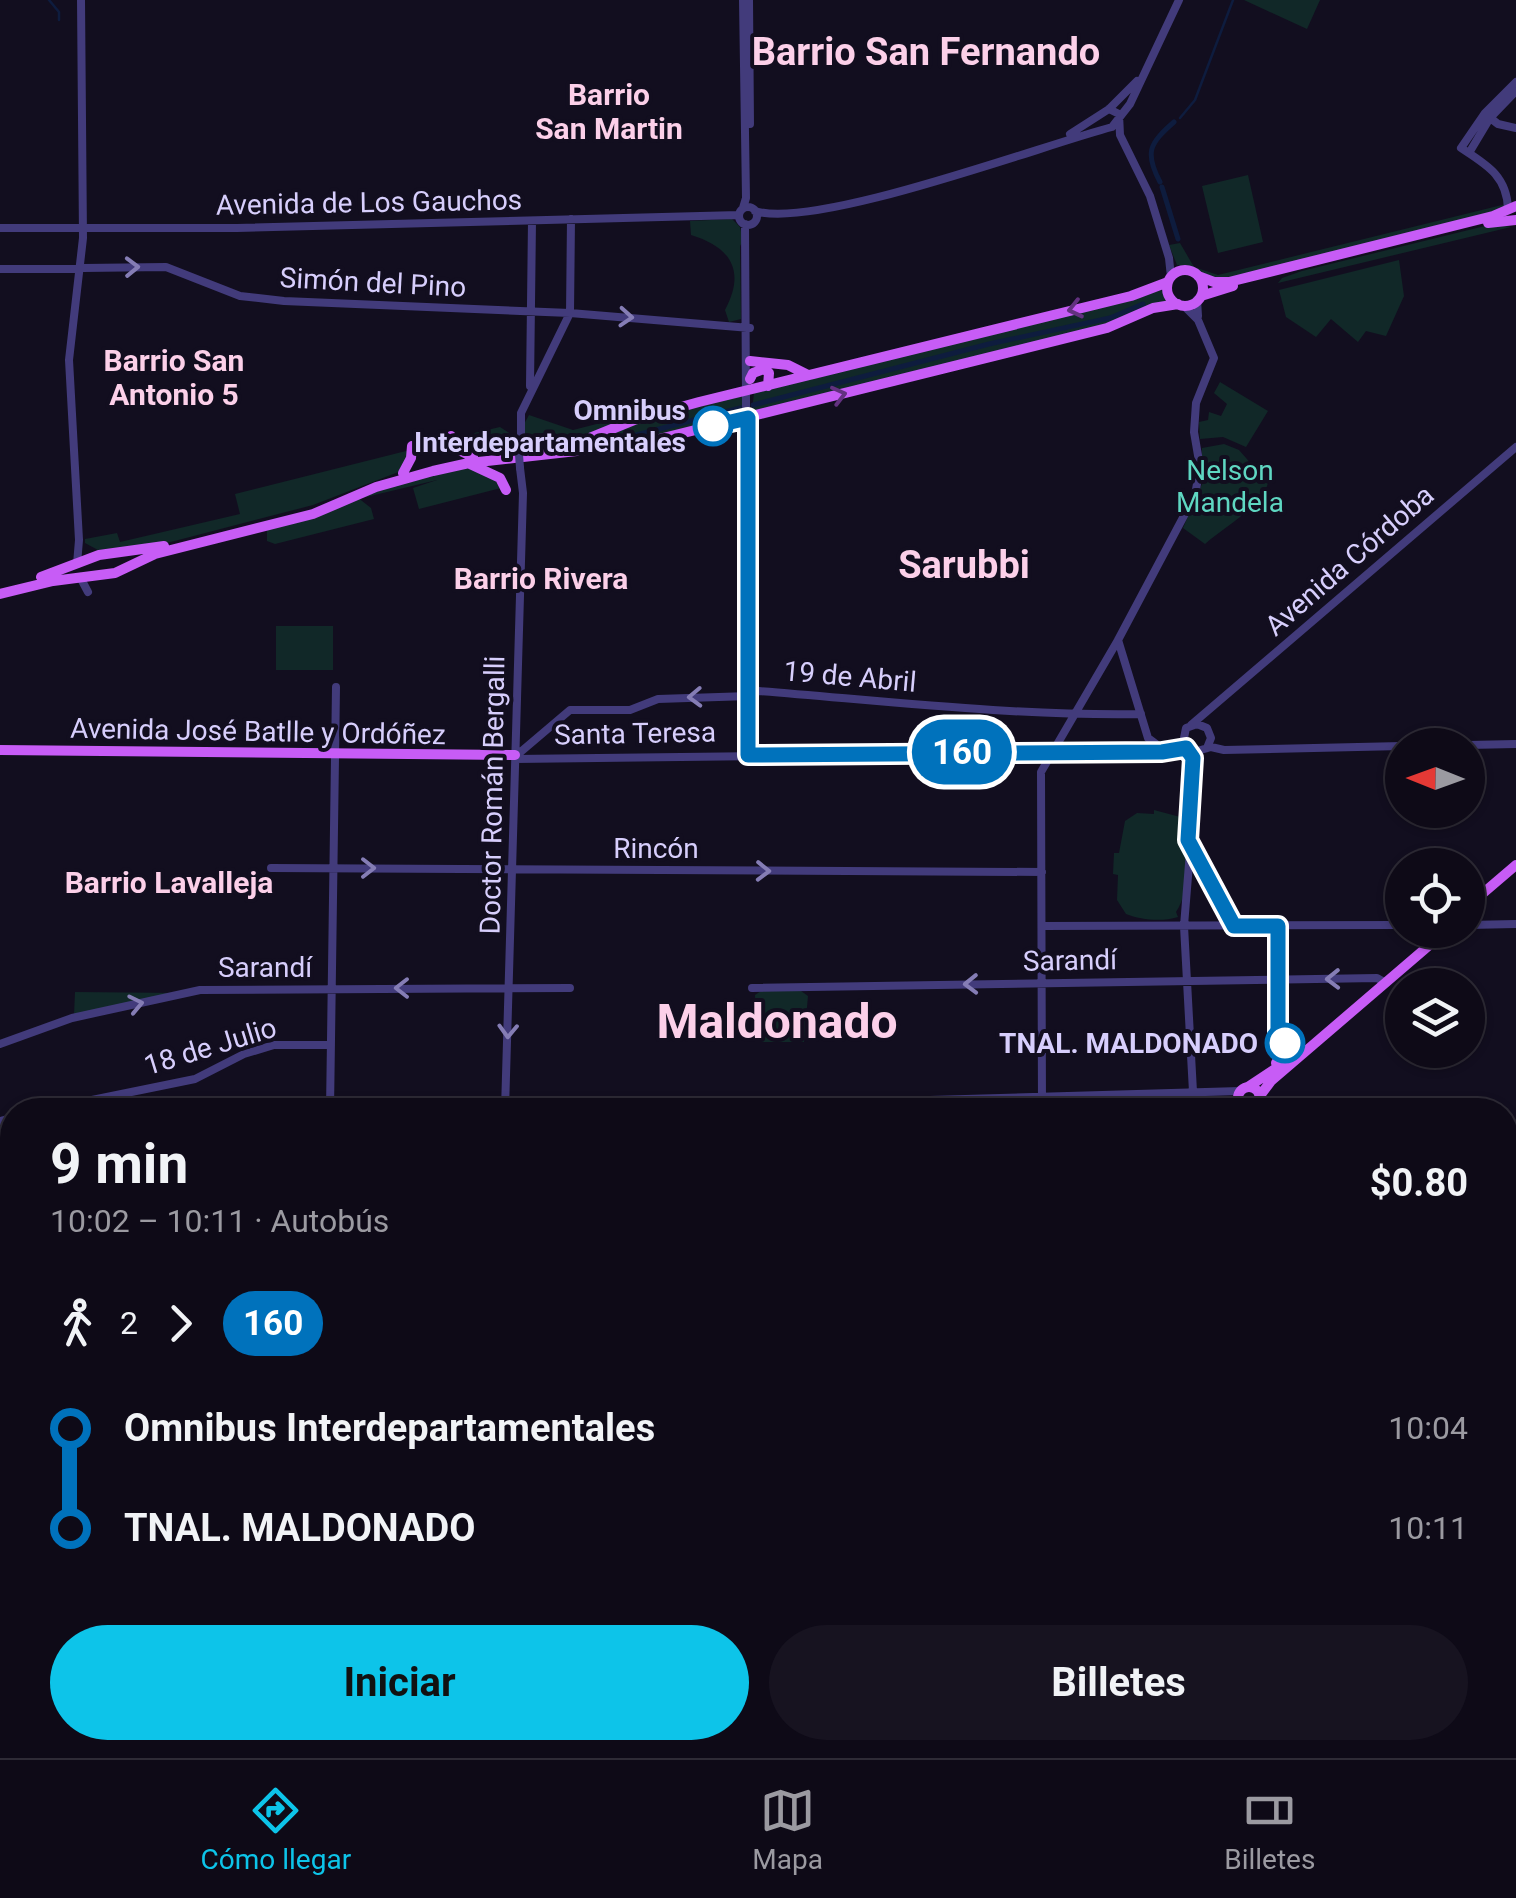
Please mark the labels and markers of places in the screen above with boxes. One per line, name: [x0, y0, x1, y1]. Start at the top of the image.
place label: Omnibus Interdepartamentales: [414, 394, 686, 459]
marker: Omnibus Interdepartamentales: [694, 407, 732, 445]
marker: TNAL. MALDONADO: [1266, 1024, 1304, 1062]
place label: TNAL. MALDONADO: [999, 1027, 1258, 1060]

